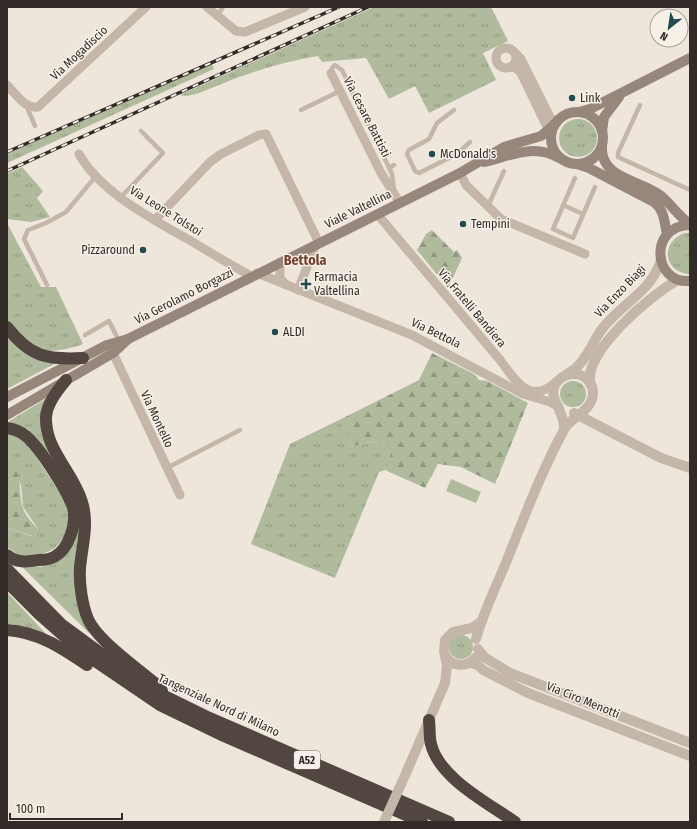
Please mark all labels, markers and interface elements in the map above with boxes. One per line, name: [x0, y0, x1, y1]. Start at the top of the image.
north arrow: [649, 8, 689, 48]
street label: Via Mogadiscio: [48, 23, 110, 83]
text: N: [658, 29, 670, 44]
street label: Via Cesare Battisti: [341, 74, 393, 160]
place label: Link: [580, 91, 601, 105]
marker: Link: [567, 93, 577, 103]
place label: McDonald's: [440, 147, 496, 161]
marker: McDonald's: [427, 149, 437, 159]
street label: Via Leone Tolstoi: [127, 183, 205, 239]
street label: Viale Valtellina: [322, 187, 394, 231]
place label: Tempini: [471, 217, 510, 231]
marker: Tempini: [458, 219, 468, 229]
place label: Pizzaround: [81, 243, 135, 257]
marker: Pizzaround: [138, 245, 148, 255]
district label: Bettola: [284, 252, 326, 269]
street label: Via Enzo Biagi: [592, 262, 648, 320]
street label: Via Gerolamo Borgazzi: [132, 265, 236, 327]
street label: Via Fratelli Bandiera: [435, 266, 509, 350]
place label: Farmacia Valtellina: [314, 270, 360, 298]
marker: Farmacia Valtellina: [301, 279, 311, 289]
street label: Via Bettola: [409, 315, 463, 351]
place label: ALDI: [283, 325, 305, 339]
marker: ALDI: [270, 327, 280, 337]
street label: Via Montello: [138, 388, 176, 450]
street label: Tangenziale Nord di Milano: [156, 671, 282, 739]
street label: Via Ciro Menotti: [544, 679, 622, 721]
road number: A52: [294, 751, 320, 769]
scale bar: [10, 795, 122, 821]
text: 100 m: [16, 802, 45, 816]

